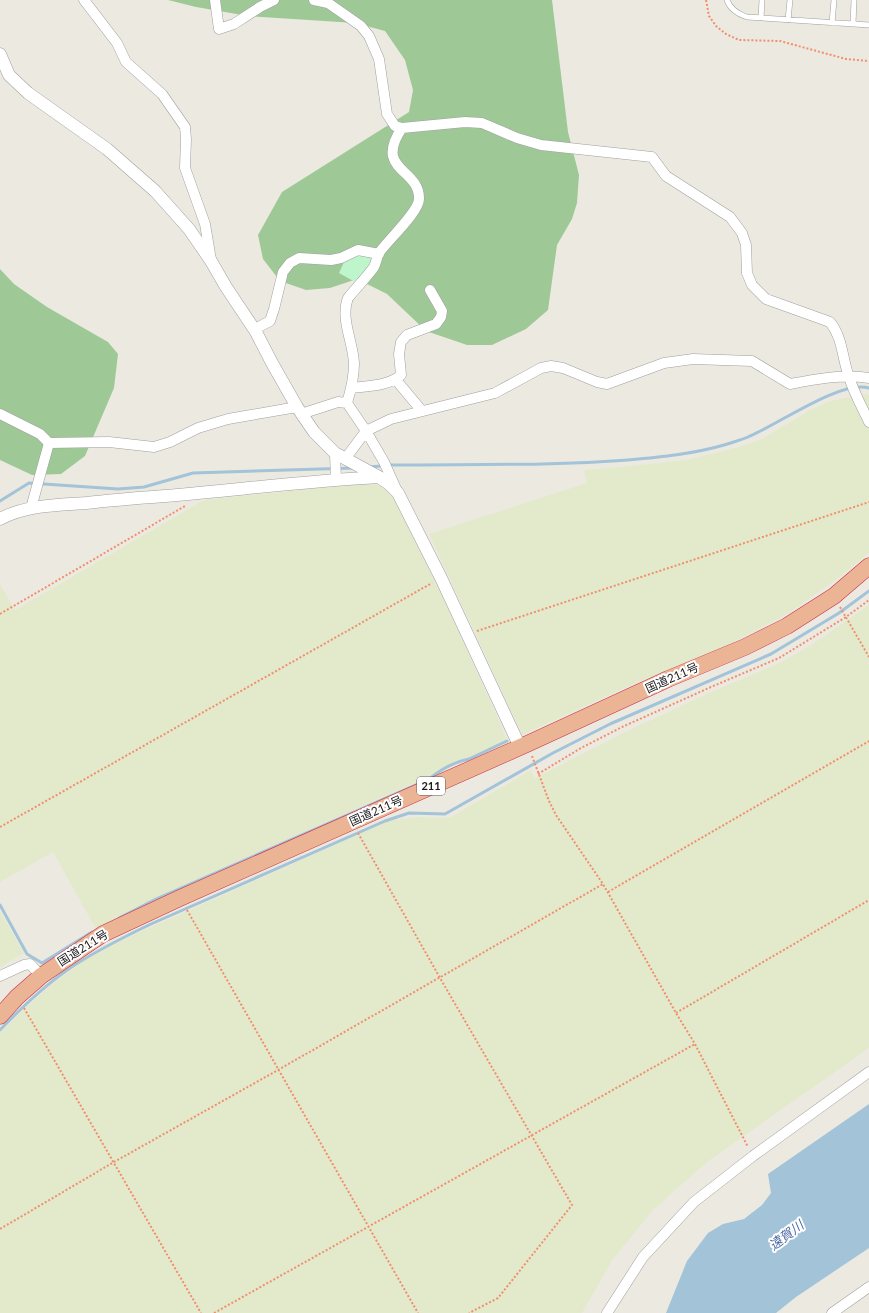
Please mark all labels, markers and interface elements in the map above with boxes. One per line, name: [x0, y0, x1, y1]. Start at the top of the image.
street label: 国道211号: [643, 659, 701, 696]
road number: 211: [417, 777, 445, 795]
street label: 国道211号: [347, 792, 405, 829]
street label: 国道211号: [55, 926, 111, 969]
water label: 遠賀川: [766, 1216, 808, 1253]

